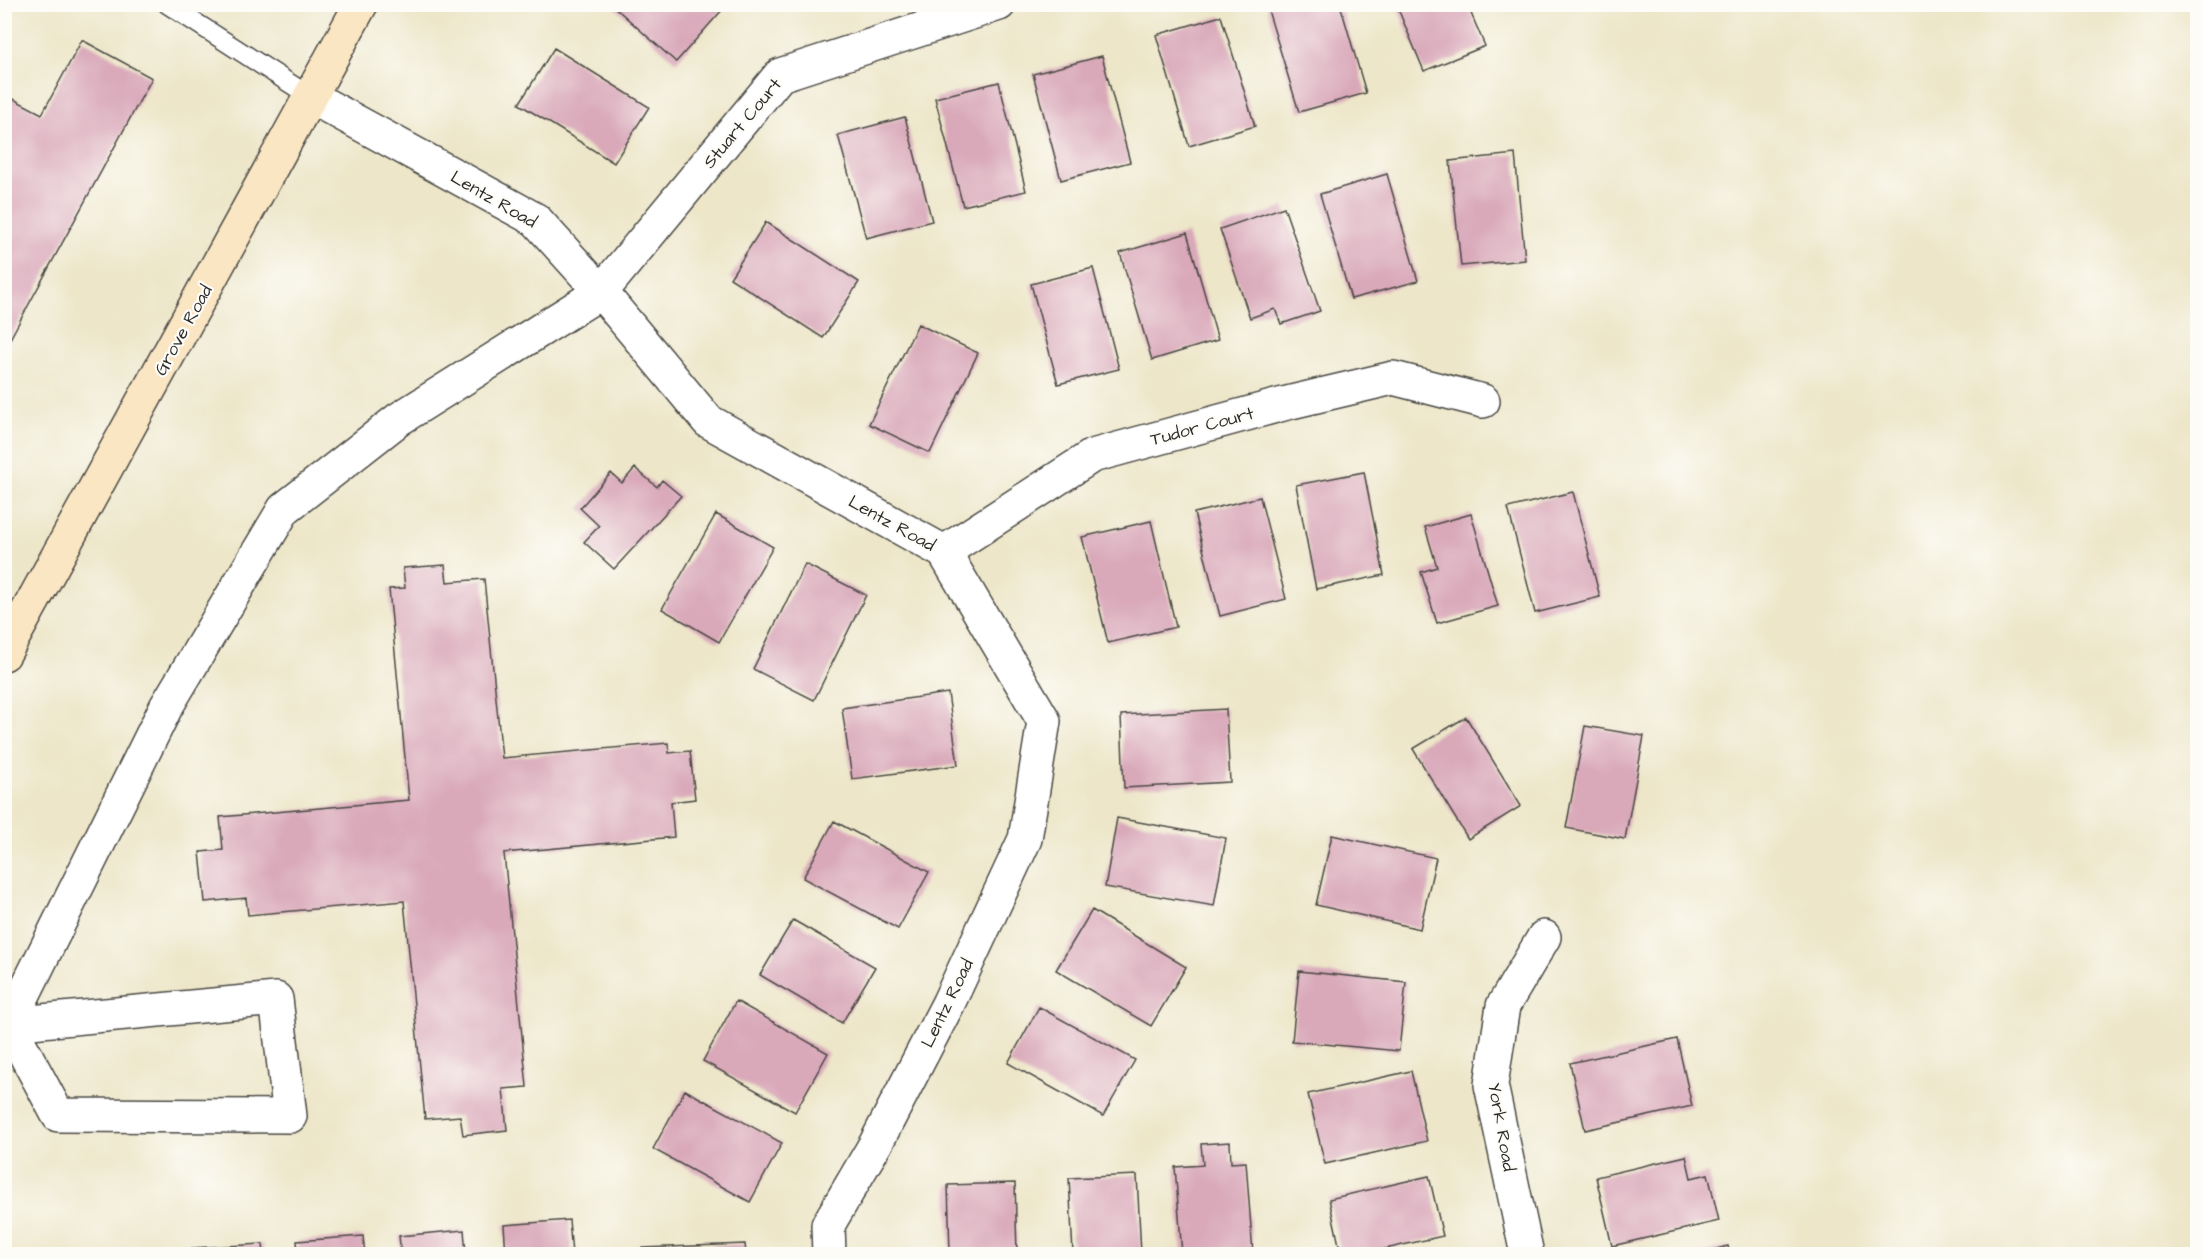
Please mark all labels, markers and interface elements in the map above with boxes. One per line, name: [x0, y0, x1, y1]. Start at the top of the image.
street label: Stuart Court: [697, 72, 788, 174]
street label: Lentz Road: [446, 165, 542, 234]
street label: Grove Road: [148, 280, 219, 380]
street label: Tudor Court: [1148, 400, 1257, 452]
street label: Lentz Road: [844, 489, 940, 558]
street label: Lentz Road: [915, 955, 980, 1052]
street label: York Road: [1481, 1081, 1522, 1173]

